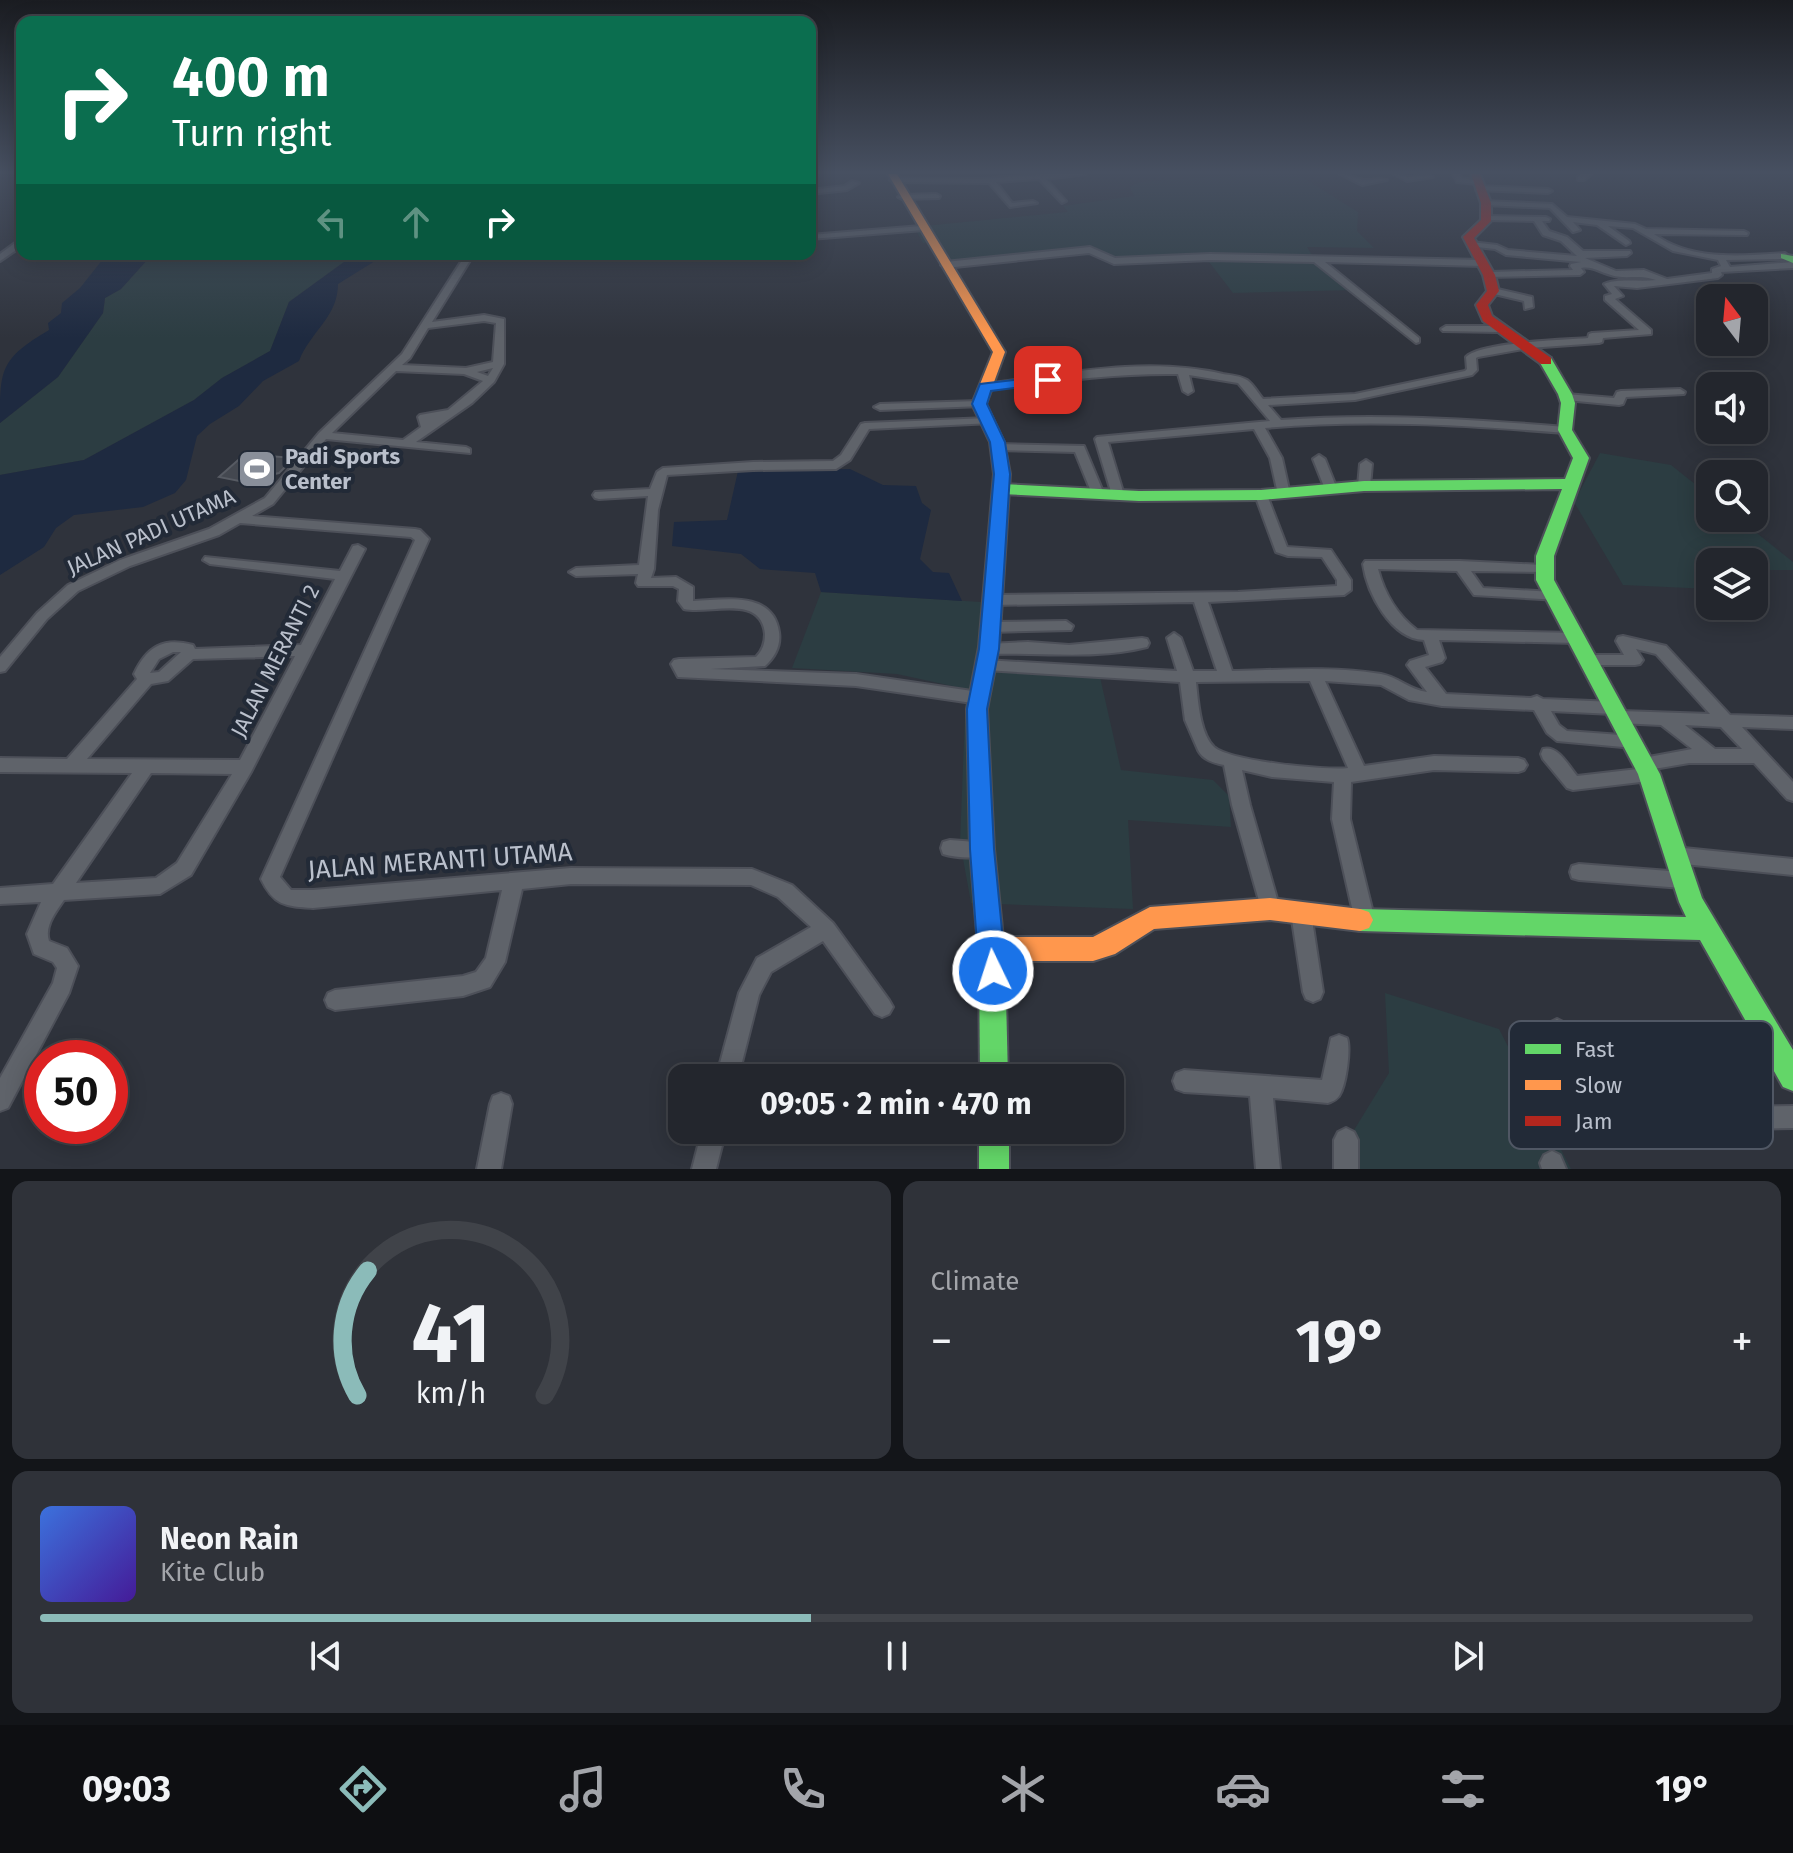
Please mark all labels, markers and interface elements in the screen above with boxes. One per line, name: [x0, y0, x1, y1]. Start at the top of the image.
text: 400 m: [172, 44, 330, 111]
icon: right: [40, 48, 144, 152]
text: Turn right: [172, 112, 332, 156]
icon: left: [310, 200, 354, 244]
icon: ahead: [394, 200, 438, 244]
icon: right: [478, 200, 522, 244]
north arrow: [1696, 284, 1768, 356]
map controls: [1696, 284, 1768, 620]
pin: [1014, 346, 1082, 414]
icon: arrive: [1026, 358, 1070, 402]
button: sound: [1696, 372, 1768, 444]
place label: Padi Sports Center: [285, 443, 401, 495]
sports icon: Padi Sports Center: [236, 448, 278, 490]
button: search: [1696, 460, 1768, 532]
street label: JALAN PADI UTAMA: [63, 483, 240, 581]
button: layers: [1696, 548, 1768, 620]
street label: JALAN MERANTI 2: [225, 580, 325, 742]
street label: JALAN MERANTI UTAMA: [307, 836, 573, 886]
position arrow: [951, 929, 1035, 1013]
legend: [1509, 1021, 1773, 1149]
text: Fast: [1575, 1036, 1615, 1063]
speed limit sign: 50: [24, 1040, 128, 1144]
text: Slow: [1575, 1072, 1622, 1099]
text: 09:05 · 2 min · 470 m: [760, 1086, 1032, 1122]
text: Jam: [1575, 1108, 1613, 1135]
text: Climate: [931, 1266, 1019, 1297]
text: 41: [411, 1284, 491, 1384]
text: 19°: [1295, 1306, 1388, 1378]
text: −: [931, 1315, 953, 1368]
text: +: [1731, 1315, 1753, 1368]
text: km/h: [416, 1376, 487, 1411]
text: Neon Rain: [160, 1521, 299, 1557]
text: Kite Club: [160, 1557, 265, 1588]
icon: previous: [304, 1634, 348, 1678]
icon: pause: [875, 1634, 919, 1678]
icon: next: [1446, 1634, 1490, 1678]
icon: directions: [335, 1761, 391, 1817]
icon: music: [555, 1761, 611, 1817]
icon: phone: [775, 1761, 831, 1817]
icon: climate: [995, 1761, 1051, 1817]
icon: car: [1215, 1761, 1271, 1817]
icon: filters: [1435, 1761, 1491, 1817]
text: 09:03: [82, 1767, 171, 1811]
text: 19°: [1655, 1767, 1711, 1811]

